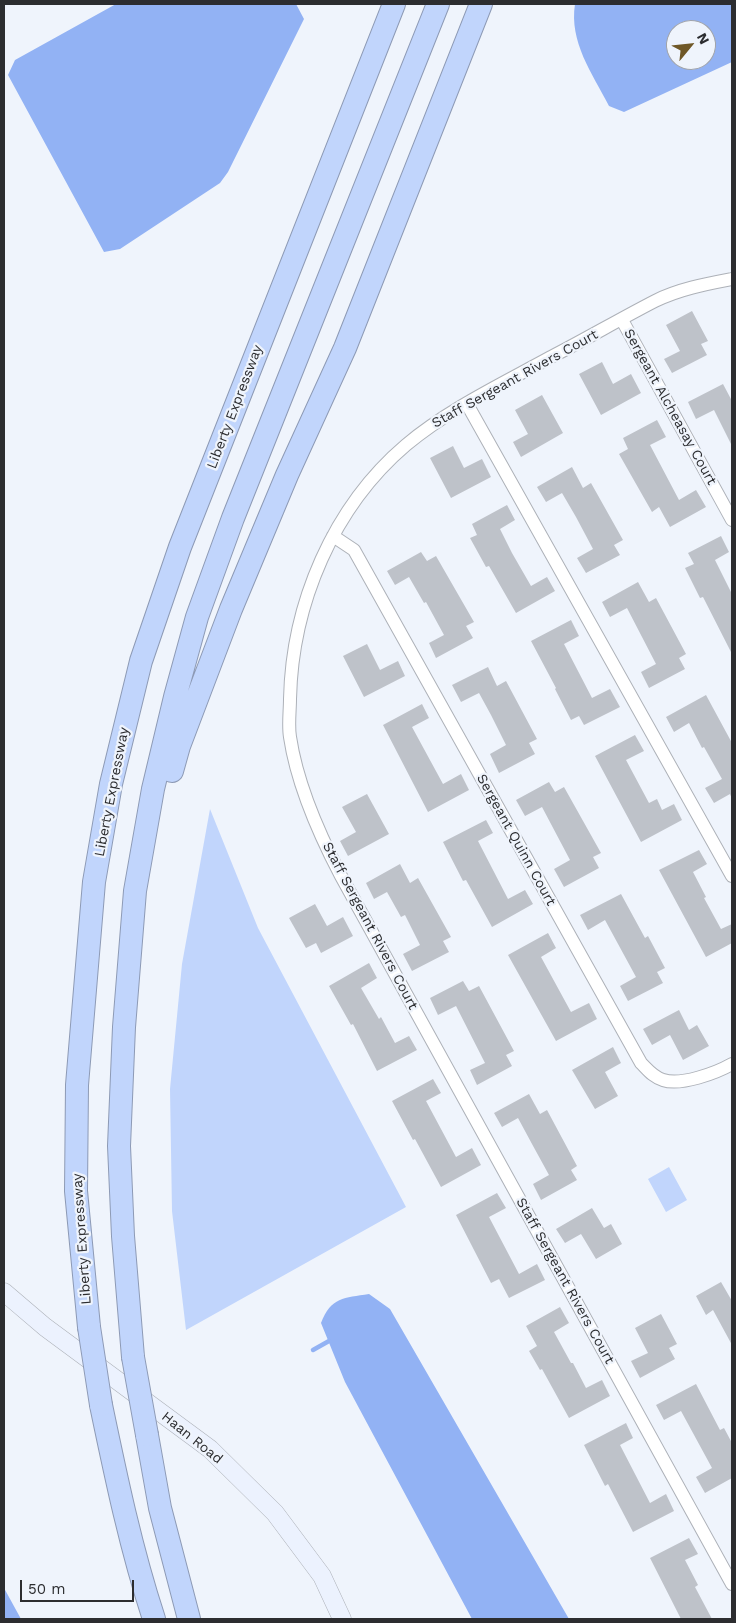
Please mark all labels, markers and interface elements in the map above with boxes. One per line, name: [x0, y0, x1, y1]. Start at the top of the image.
north arrow: [666, 20, 716, 70]
text: N: [694, 30, 713, 47]
street label: Staff Sergeant Rivers Court: [429, 326, 601, 432]
street label: Sergeant Alcheasay Court: [620, 326, 720, 488]
street label: Liberty Expressway: [204, 343, 266, 471]
street label: Liberty Expressway: [91, 726, 133, 858]
street label: Sergeant Quinn Court: [473, 771, 559, 909]
street label: Staff Sergeant Rivers Court: [319, 839, 421, 1013]
street label: Liberty Expressway: [69, 1173, 95, 1305]
street label: Staff Sergeant Rivers Court: [512, 1195, 618, 1367]
street label: Haan Road: [158, 1408, 226, 1468]
scale bar: [22, 1570, 136, 1602]
text: 50 m: [28, 1580, 65, 1598]

